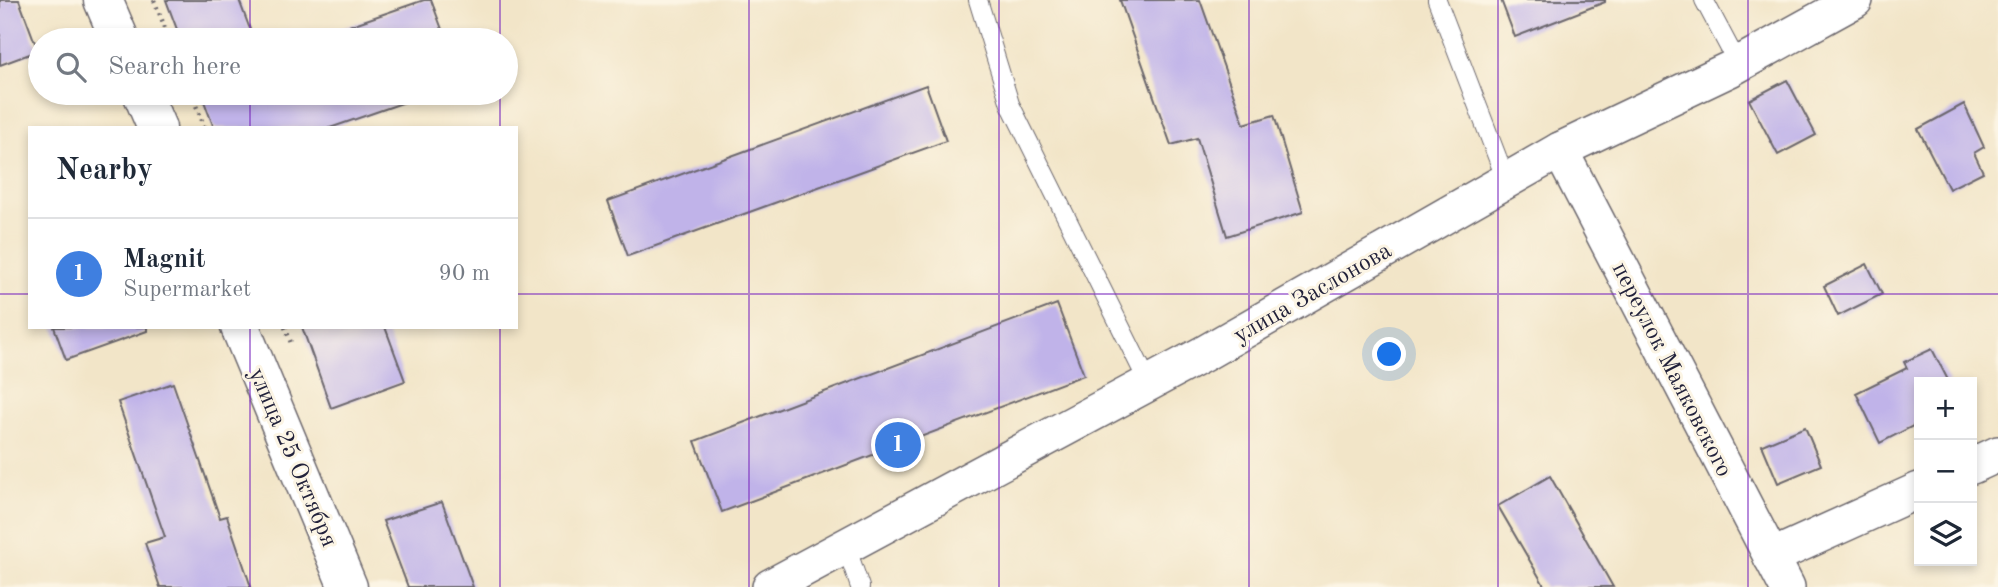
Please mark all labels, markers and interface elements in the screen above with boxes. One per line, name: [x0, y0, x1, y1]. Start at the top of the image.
search box: [28, 28, 518, 105]
icon: search: [52, 48, 90, 86]
text: Search here: [108, 54, 241, 80]
text: Nearby: [56, 156, 153, 186]
street label: улица Заслонова: [1230, 239, 1396, 349]
text: Magnit: [123, 247, 205, 273]
street label: переулок Маяковского: [1607, 259, 1736, 481]
text: 1: [72, 262, 86, 285]
text: 90 m: [439, 262, 490, 285]
text: Supermarket: [123, 278, 251, 301]
your location: [1372, 337, 1406, 371]
street label: улица 25 Октября: [244, 365, 341, 551]
map controls: [1914, 377, 1977, 566]
button: +: [1914, 377, 1977, 440]
pin: 1: [875, 419, 921, 471]
button: −: [1914, 440, 1977, 503]
button: layers: [1914, 503, 1977, 566]

